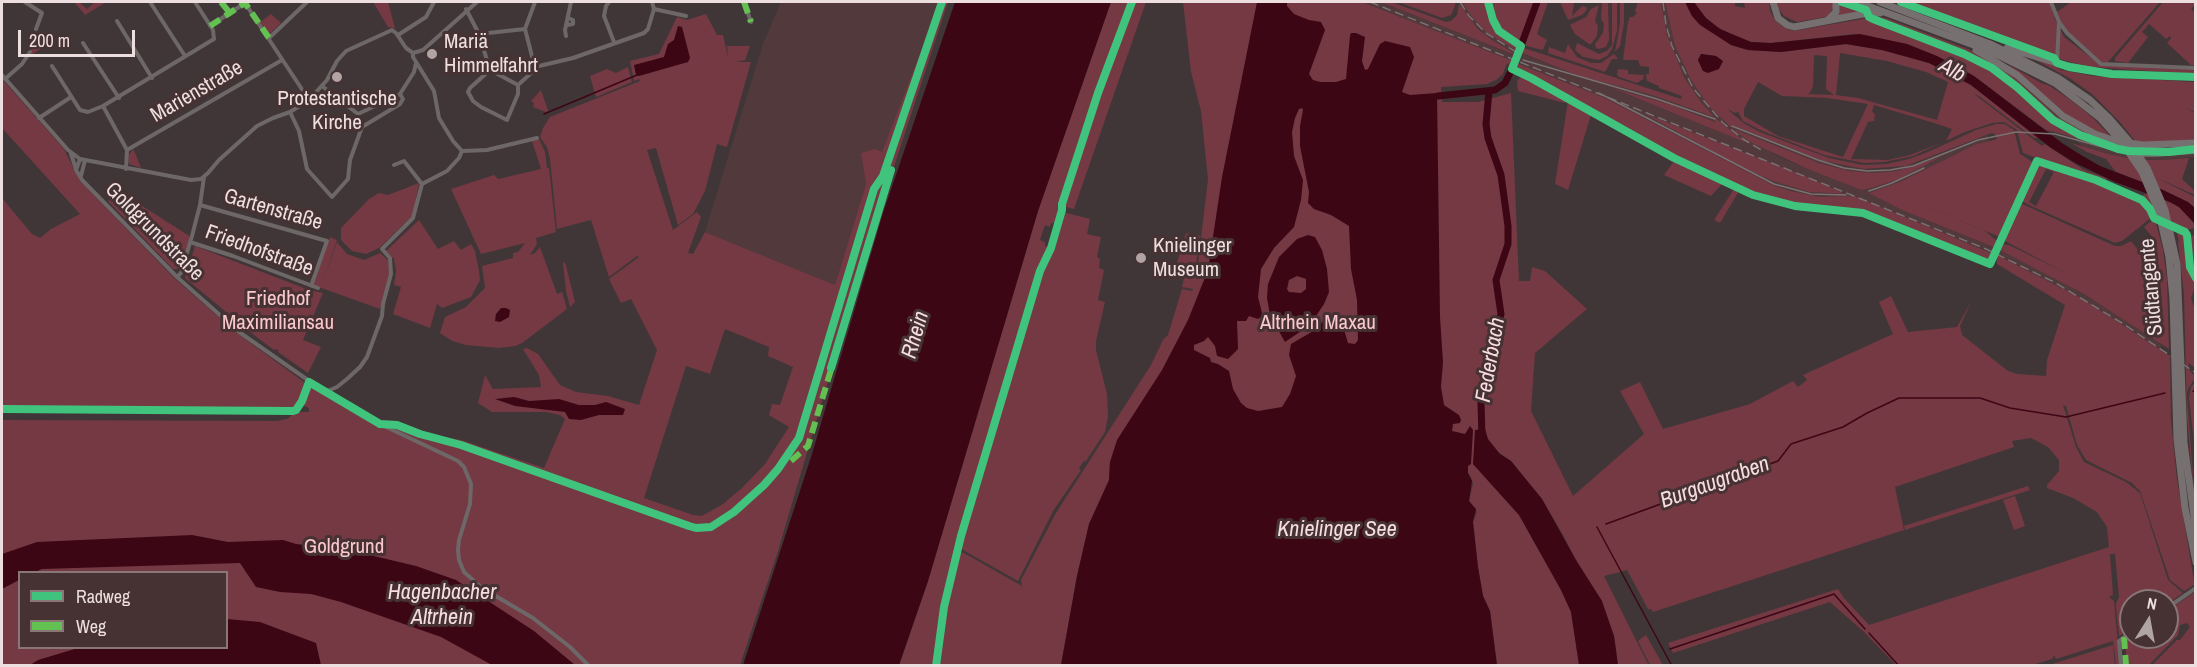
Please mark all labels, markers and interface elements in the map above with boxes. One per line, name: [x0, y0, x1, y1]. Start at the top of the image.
scale bar: [21, 18, 138, 56]
text: 200 m: [29, 28, 70, 53]
place label: Mariä Himmelfahrt: [444, 29, 538, 79]
marker: Mariä Himmelfahrt: [425, 47, 439, 61]
water label: Alb: [1934, 53, 1970, 89]
street label: Marienstraße: [146, 55, 248, 129]
marker: Protestantische Kirche: [330, 70, 344, 84]
place label: Protestantische Kirche: [277, 86, 397, 136]
street label: Goldgrundstraße: [99, 177, 209, 287]
street label: Gartenstraße: [221, 184, 325, 236]
street label: Friedhofstraße: [202, 220, 316, 282]
place label: Knielinger Museum: [1153, 233, 1231, 283]
street label: Südtangente: [2135, 237, 2169, 337]
marker: Knielinger Museum: [1134, 251, 1148, 265]
park label: Friedhof Maximiliansau: [222, 286, 334, 336]
water label: Rhein: [897, 308, 935, 362]
park label: Altrhein Maxau: [1260, 310, 1376, 336]
water label: Federbach: [1471, 316, 1511, 404]
water label: Burgaugraben: [1657, 451, 1773, 515]
water label: Knielinger See: [1277, 517, 1397, 543]
park label: Goldgrund: [304, 534, 384, 560]
legend: [18, 571, 228, 649]
water label: Hagenbacher Altrhein: [388, 580, 496, 632]
text: Radweg: [76, 584, 130, 609]
north arrow: [2119, 589, 2179, 649]
text: N: [2145, 592, 2159, 615]
text: Weg: [76, 614, 106, 639]

